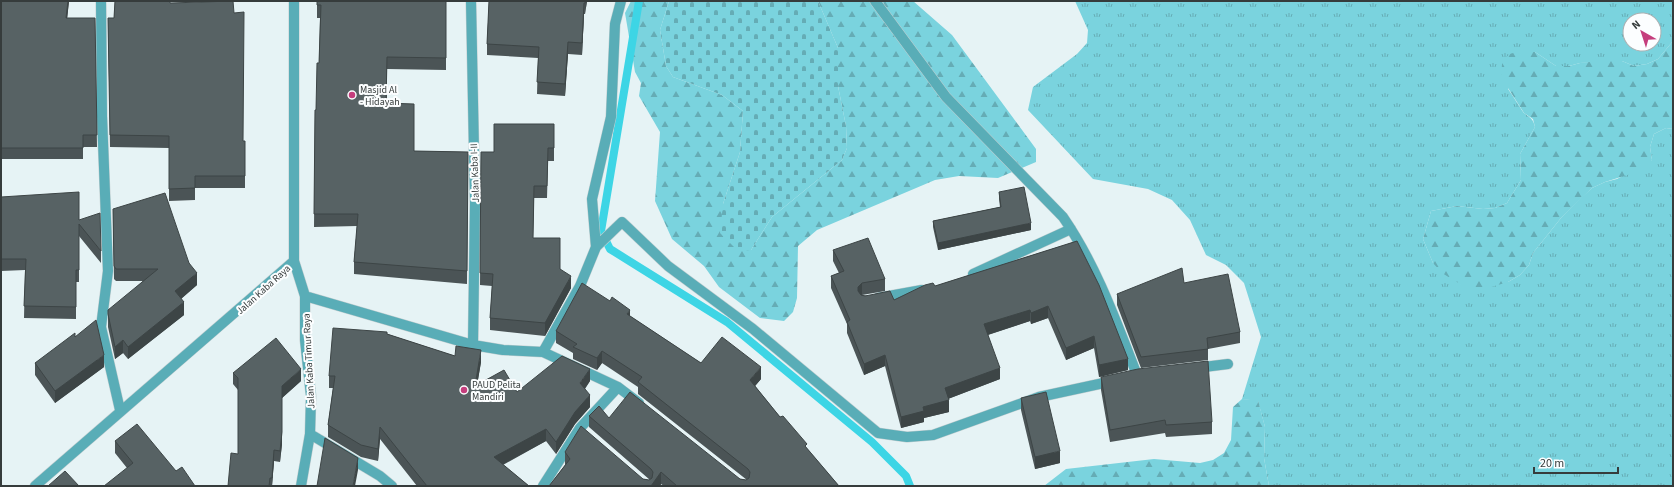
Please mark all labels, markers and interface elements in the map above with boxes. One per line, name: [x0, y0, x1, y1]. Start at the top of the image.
north arrow: [1622, 12, 1662, 52]
text: N: [1628, 16, 1644, 33]
place label: Masjid Al - Hidayah: [360, 83, 400, 109]
marker: Masjid Al - Hidayah: [347, 90, 357, 100]
street label: Jalan Kaba I-II: [467, 143, 483, 203]
street label: Jalan Kaba Raya: [234, 262, 294, 318]
street label: Jalan Kaba Timur Raya: [300, 313, 318, 409]
place label: PAUD Pelita Mandiri: [472, 378, 521, 404]
marker: PAUD Pelita Mandiri: [459, 385, 469, 395]
scale bar: [1534, 449, 1618, 475]
text: 20 m: [1540, 455, 1564, 472]

